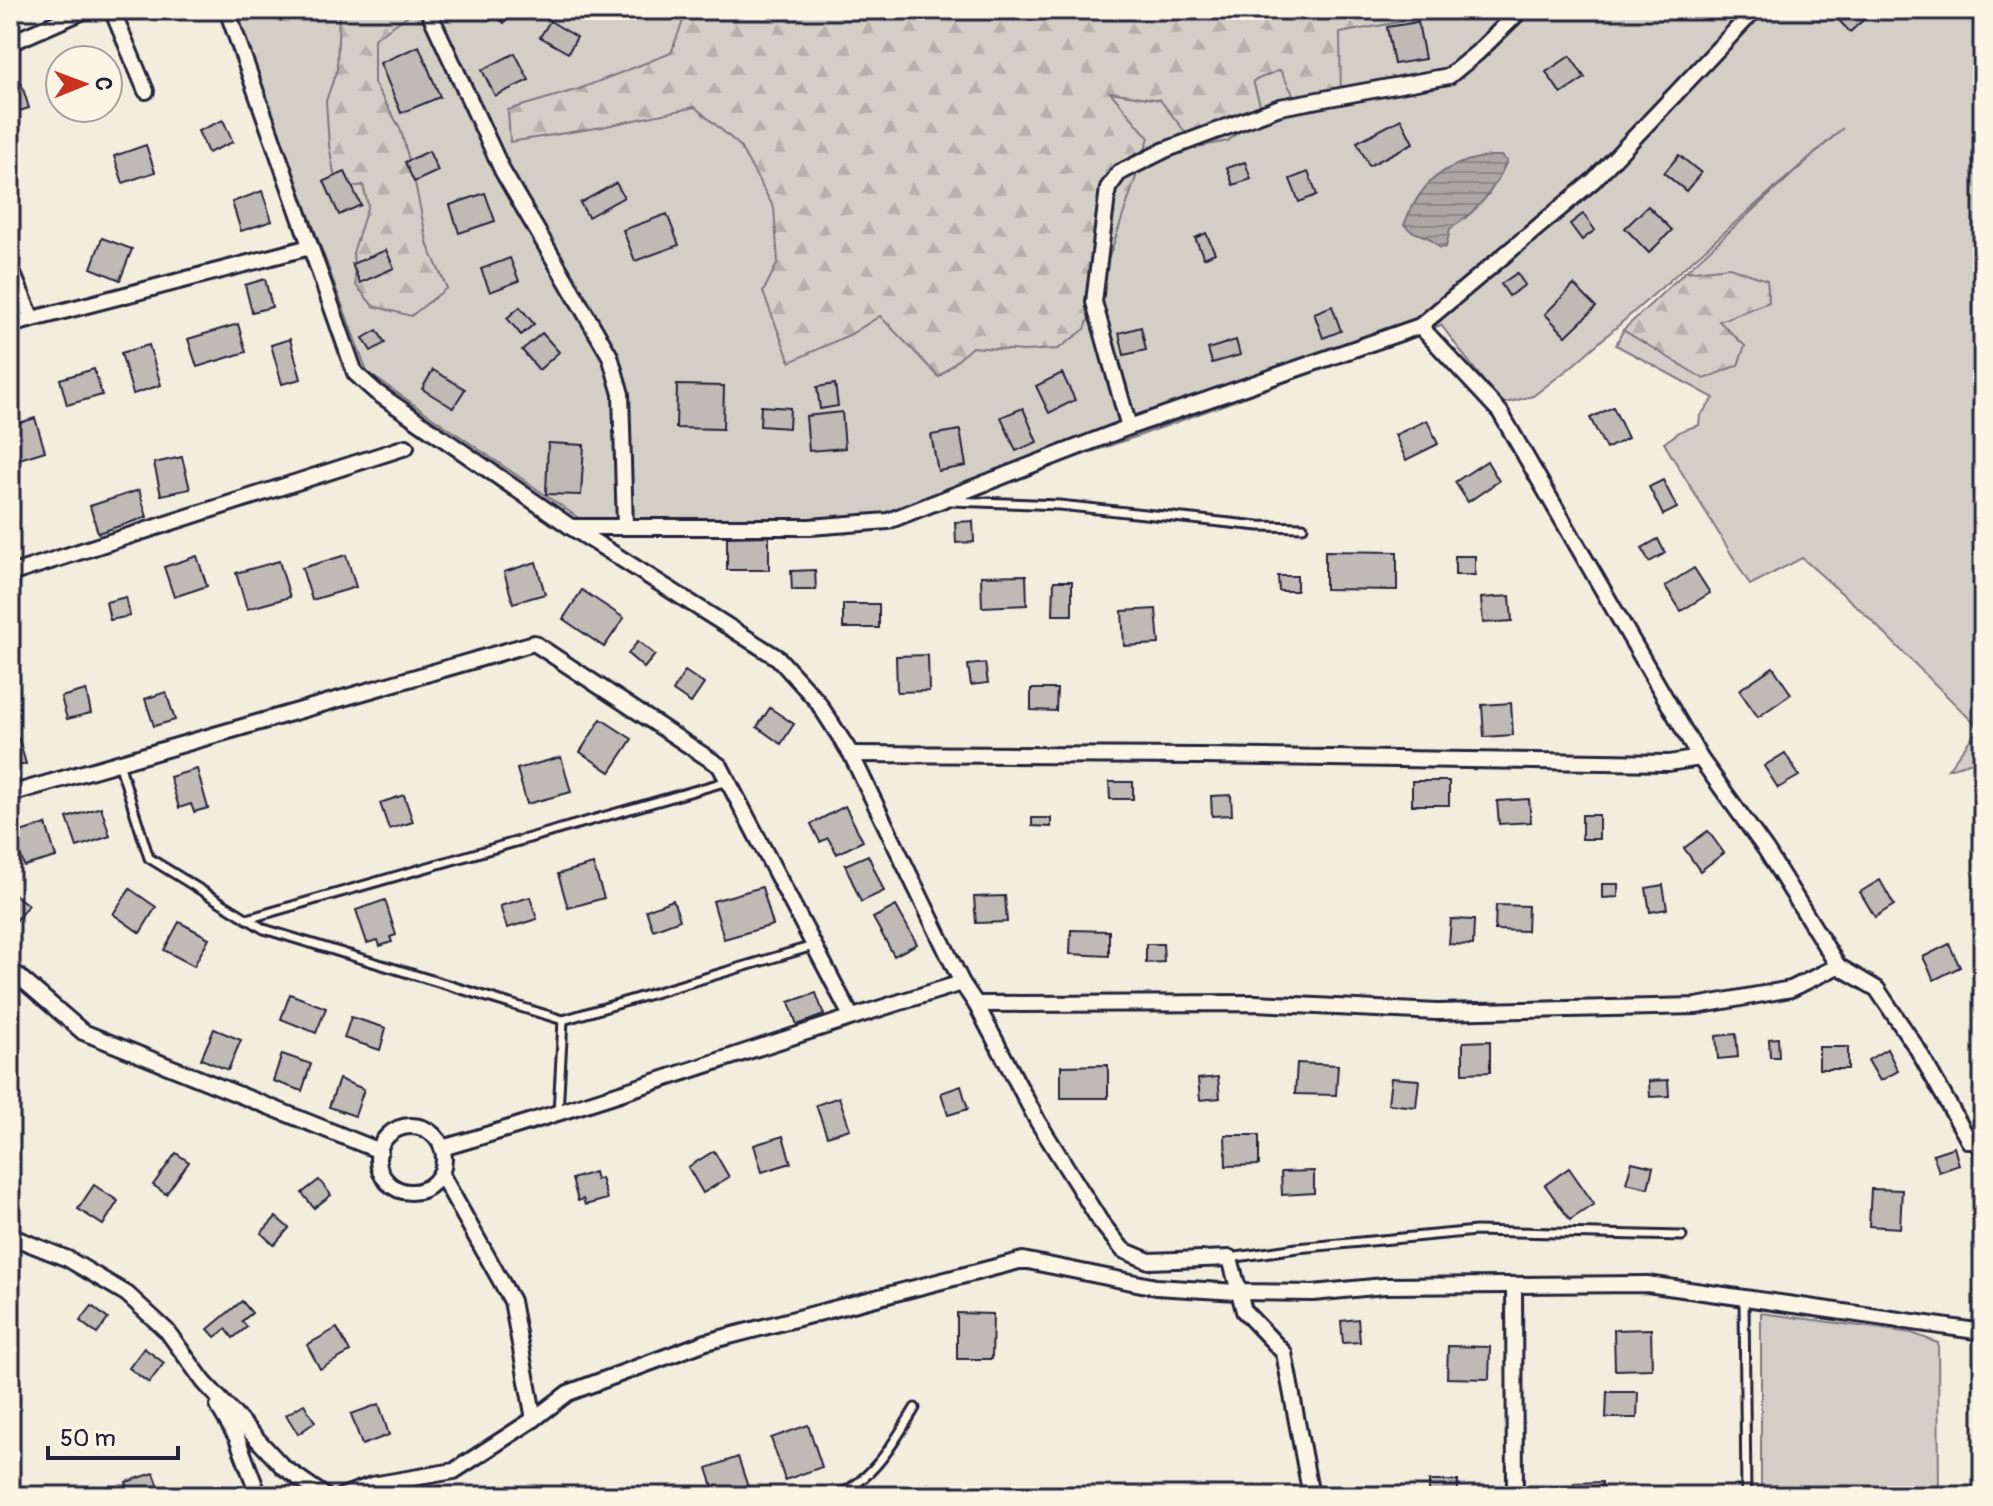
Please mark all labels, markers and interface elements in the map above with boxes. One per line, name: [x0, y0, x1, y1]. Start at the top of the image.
north arrow: [44, 44, 124, 124]
text: С: [89, 77, 117, 91]
scale bar: [48, 1410, 178, 1460]
text: 50 m: [60, 1424, 116, 1453]

